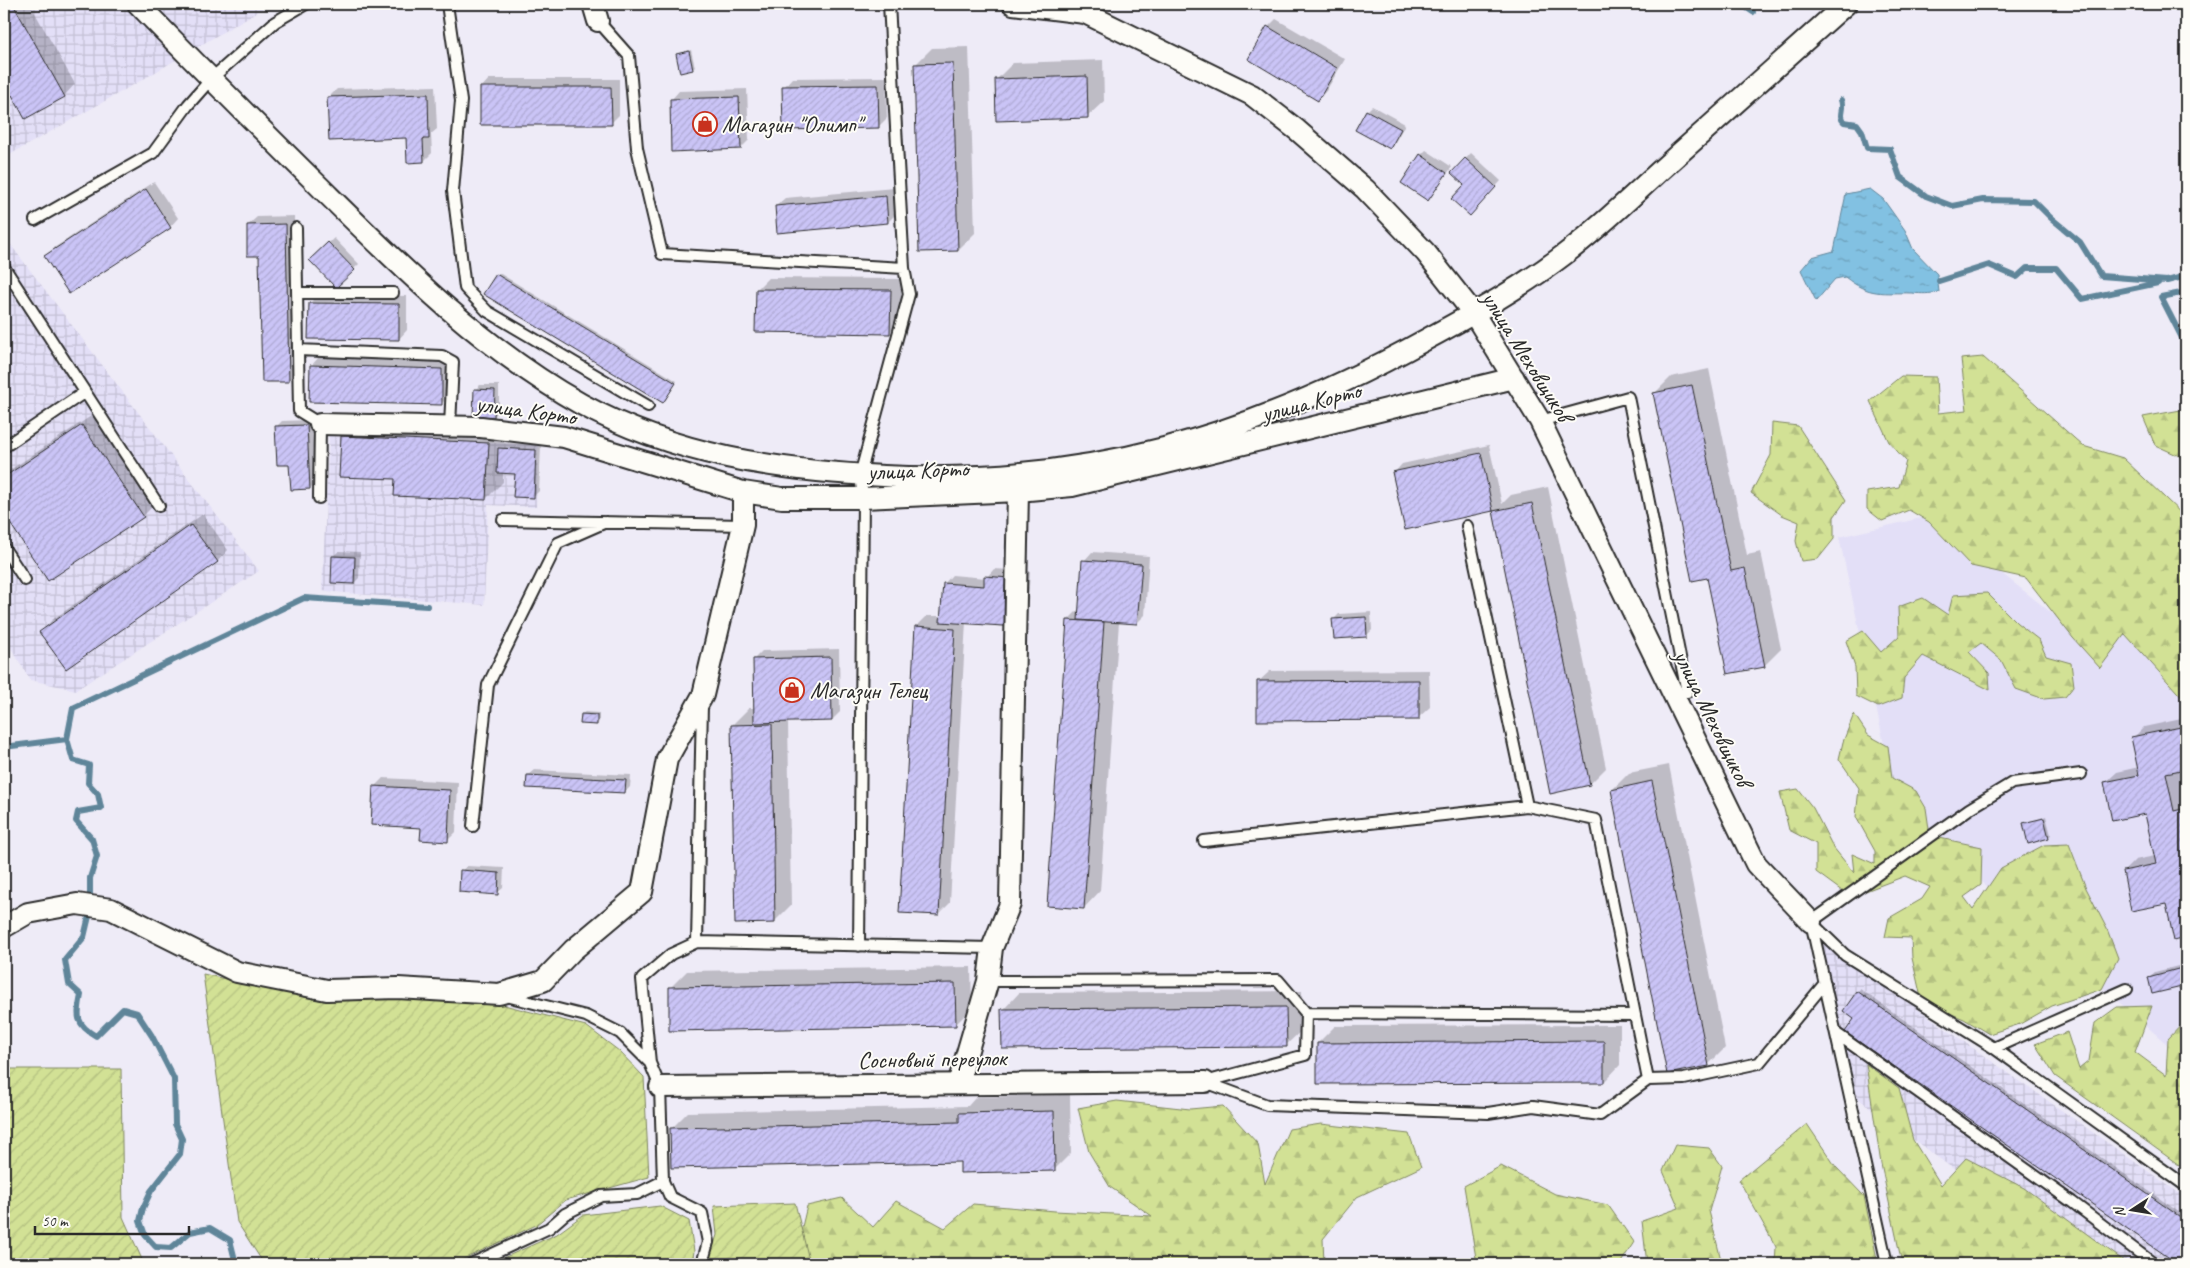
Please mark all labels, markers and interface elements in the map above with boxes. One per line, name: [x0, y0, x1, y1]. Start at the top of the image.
place label: Магазин "Олимп": [722, 109, 867, 139]
shop icon: Магазин "Олимп": [692, 111, 718, 137]
street label: улица Меховщиков: [1474, 284, 1582, 432]
street label: улица Корто: [1256, 375, 1366, 429]
street label: улица Корто: [472, 388, 581, 432]
street label: улица Корто: [865, 453, 971, 487]
street label: улица Меховщиков: [1666, 643, 1761, 796]
place label: Магазин Телец: [810, 675, 929, 705]
shop icon: Магазин Телец: [779, 677, 805, 703]
street label: Сосновый переулок: [857, 1043, 1009, 1075]
north arrow: [2108, 1186, 2158, 1236]
scale bar: [35, 1203, 189, 1235]
text: N: [2110, 1204, 2129, 1219]
text: 50 m: [42, 1212, 69, 1231]

